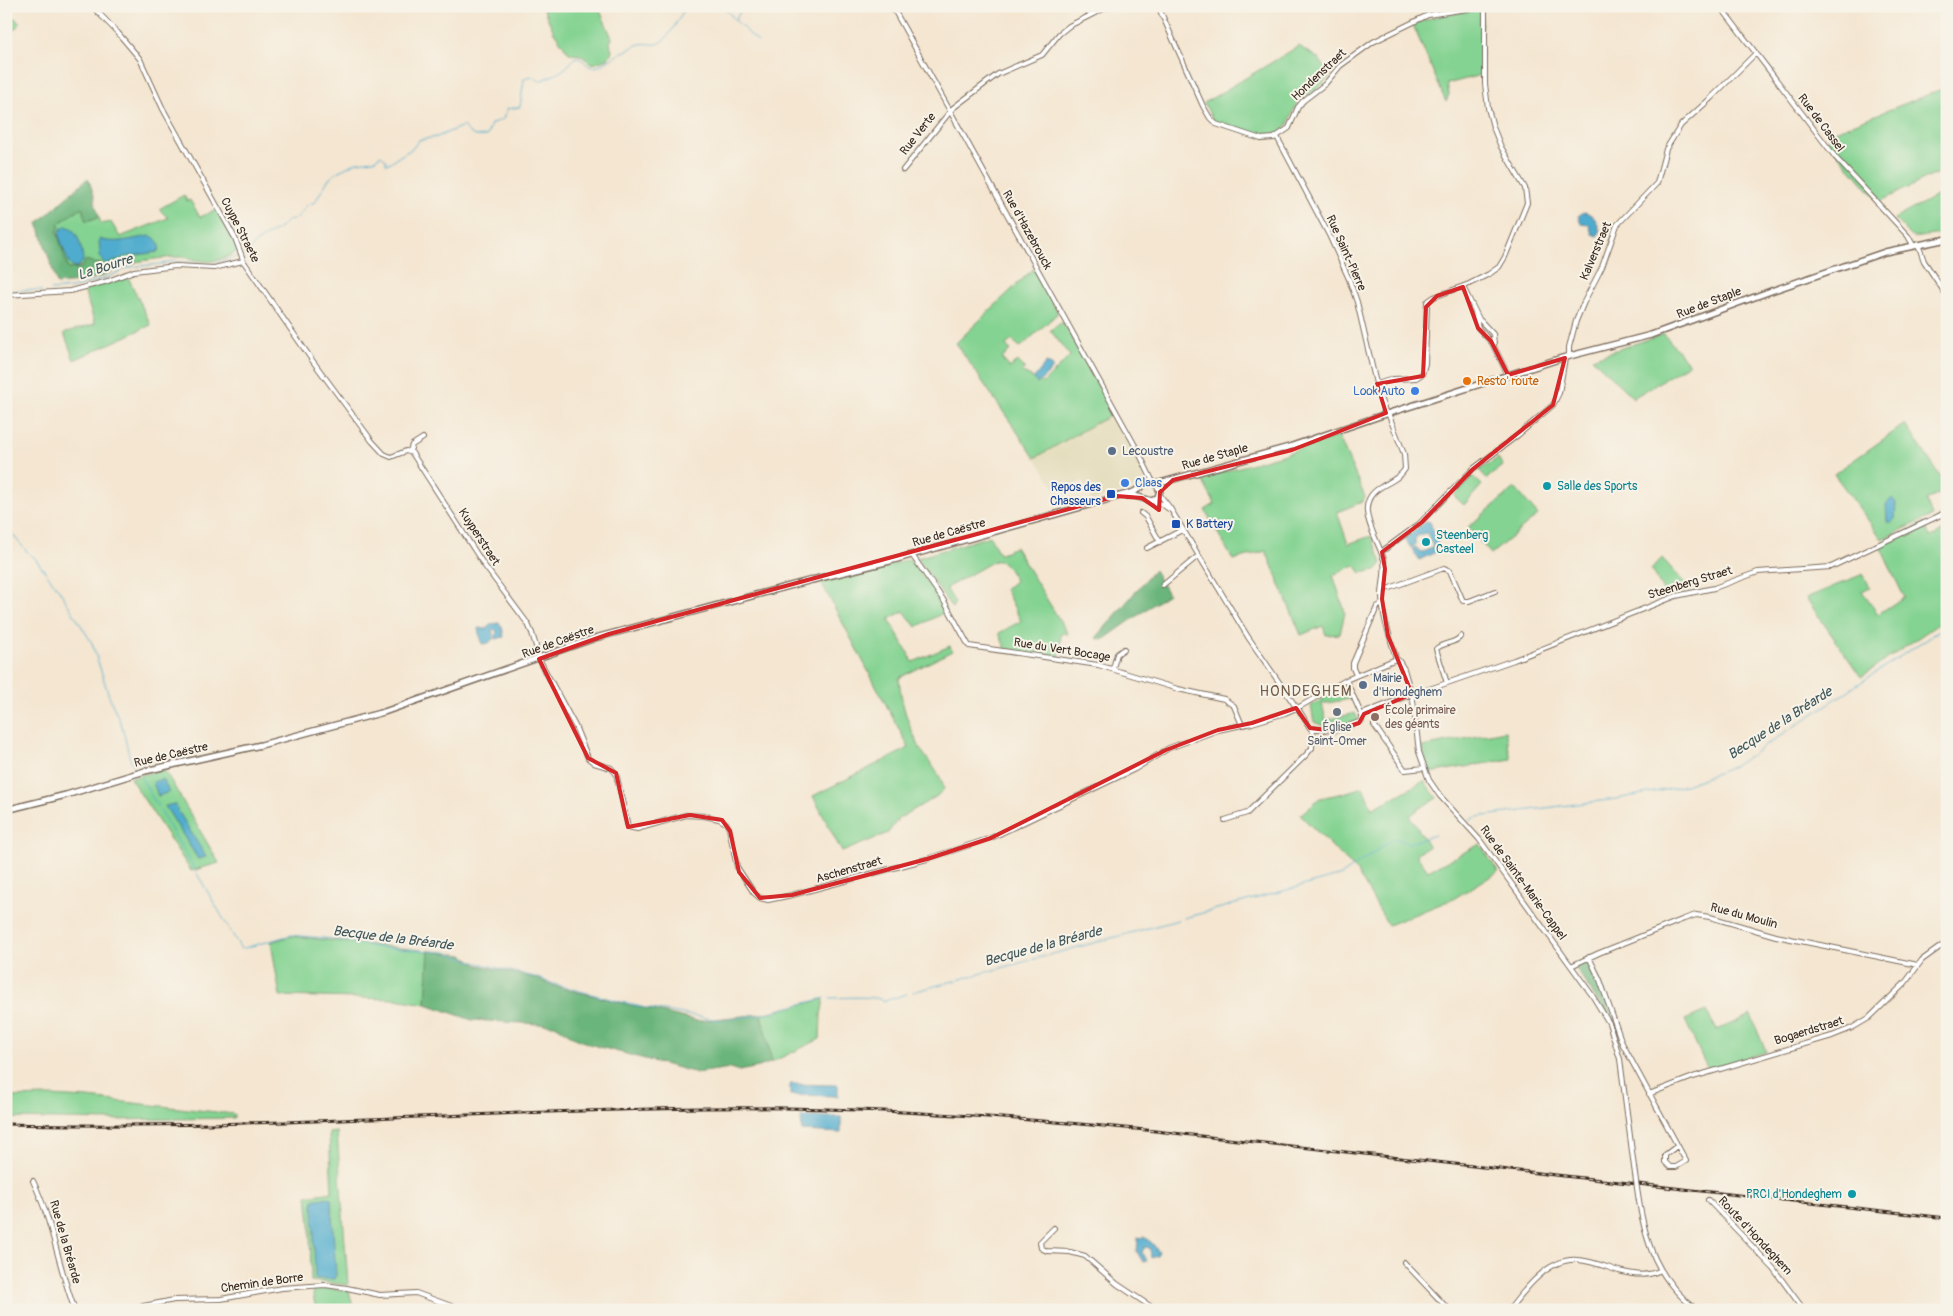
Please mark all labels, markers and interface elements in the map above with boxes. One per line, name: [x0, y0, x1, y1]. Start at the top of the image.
street label: Hondenstraet: [1288, 46, 1350, 104]
street label: Rue de Cassel: [1794, 91, 1848, 155]
street label: Rue Verte: [897, 110, 939, 158]
street label: Rue d'Hazebrouck: [999, 188, 1055, 272]
street label: Cuype Straete: [217, 195, 263, 265]
street label: Rue Saint-Pierre: [1323, 213, 1369, 293]
street label: Kalverstraet: [1577, 219, 1615, 283]
water label: La Bourre: [75, 250, 137, 284]
street label: Rue de Staple: [1675, 284, 1743, 322]
place label: Resto' route: [1477, 374, 1539, 389]
marker: Resto' route: [1461, 375, 1473, 387]
place label: Look Auto: [1353, 384, 1406, 399]
marker: Look Auto: [1409, 385, 1421, 397]
street label: Rue de Staple: [1180, 440, 1250, 474]
place label: Lecoustre: [1122, 444, 1174, 459]
marker: Lecoustre: [1106, 445, 1118, 457]
place label: Claas: [1135, 476, 1162, 491]
marker: Claas: [1119, 477, 1131, 489]
place label: Salle des Sports: [1557, 479, 1638, 494]
place label: Repos des Chasseurs: [1050, 480, 1102, 509]
marker: Salle des Sports: [1541, 480, 1553, 492]
marker: Repos des Chasseurs: [1105, 488, 1117, 500]
street label: Kuyperstraet: [455, 506, 503, 569]
street label: Rue de Caëstre: [911, 515, 987, 551]
place label: K Battery: [1186, 517, 1233, 532]
marker: K Battery: [1170, 518, 1182, 530]
place label: Steenberg Casteel: [1436, 528, 1488, 557]
marker: Steenberg Casteel: [1420, 536, 1432, 548]
street label: Steenberg Straet: [1646, 563, 1734, 603]
street label: Rue de Caëstre: [520, 622, 596, 662]
street label: Rue du Vert Bocage: [1013, 635, 1112, 665]
place label: Mairie d'Hondeghem: [1373, 671, 1442, 700]
marker: Mairie d'Hondeghem: [1357, 679, 1369, 691]
district label: HONDEGHEM: [1259, 682, 1353, 701]
water label: Becque de la Bréarde: [1725, 682, 1837, 763]
place label: École primaire des géants: [1385, 702, 1456, 732]
marker: Église Saint-Omer: [1331, 706, 1343, 718]
marker: École primaire des géants: [1369, 711, 1381, 723]
place label: Église Saint-Omer: [1307, 719, 1368, 749]
street label: Rue de Caëstre: [132, 739, 210, 771]
street label: Rue de Sainte-Marie-Cappel: [1476, 823, 1570, 943]
street label: Aschenstraet: [814, 853, 884, 887]
street label: Rue du Moulin: [1709, 900, 1779, 932]
water label: Becque de la Bréarde: [332, 922, 456, 954]
water label: Becque de la Bréarde: [982, 922, 1106, 970]
street label: Bogaerdstraet: [1773, 1013, 1846, 1049]
place label: PRCI d'Hondeghem: [1746, 1187, 1842, 1202]
marker: PRCI d'Hondeghem: [1846, 1188, 1858, 1200]
street label: Route d'Hondeghem: [1715, 1194, 1795, 1279]
street label: Rue de la Bréarde: [46, 1199, 84, 1286]
street label: Chemin de Borre: [220, 1270, 304, 1296]

